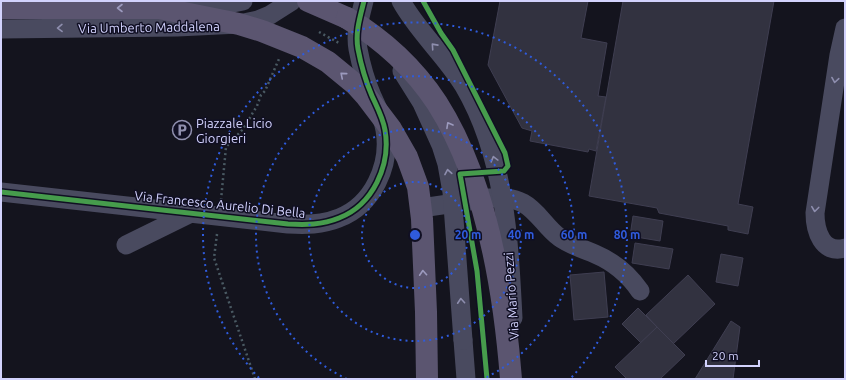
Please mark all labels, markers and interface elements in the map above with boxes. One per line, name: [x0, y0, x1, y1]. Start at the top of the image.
one-way arrow: [117, 4, 123, 12]
street label: Via Umberto Maddalena: [78, 19, 220, 35]
one-way arrow: [57, 24, 63, 32]
one-way arrow: [432, 43, 439, 50]
one-way arrow: [341, 72, 348, 79]
one-way arrow: [831, 77, 840, 83]
place label: Piazzale Licio Giorgieri: [196, 116, 272, 145]
parking icon: Piazzale Licio Giorgieri: [171, 119, 193, 141]
one-way arrow: [447, 122, 454, 129]
one-way arrow: [490, 156, 499, 163]
one-way arrow: [444, 169, 453, 175]
street label: Via Francesco Aurelio Di Bella: [134, 188, 306, 220]
one-way arrow: [811, 206, 820, 212]
centre of rings: [408, 228, 422, 242]
text: 20 m: [455, 228, 481, 241]
text: 40 m: [508, 228, 534, 241]
text: 60 m: [561, 228, 587, 241]
text: 80 m: [614, 228, 640, 241]
street label: Via Mario Pezzi: [501, 252, 521, 340]
one-way arrow: [419, 270, 428, 276]
one-way arrow: [456, 298, 465, 304]
scale bar: [706, 342, 759, 368]
text: 20 m: [712, 349, 739, 362]

